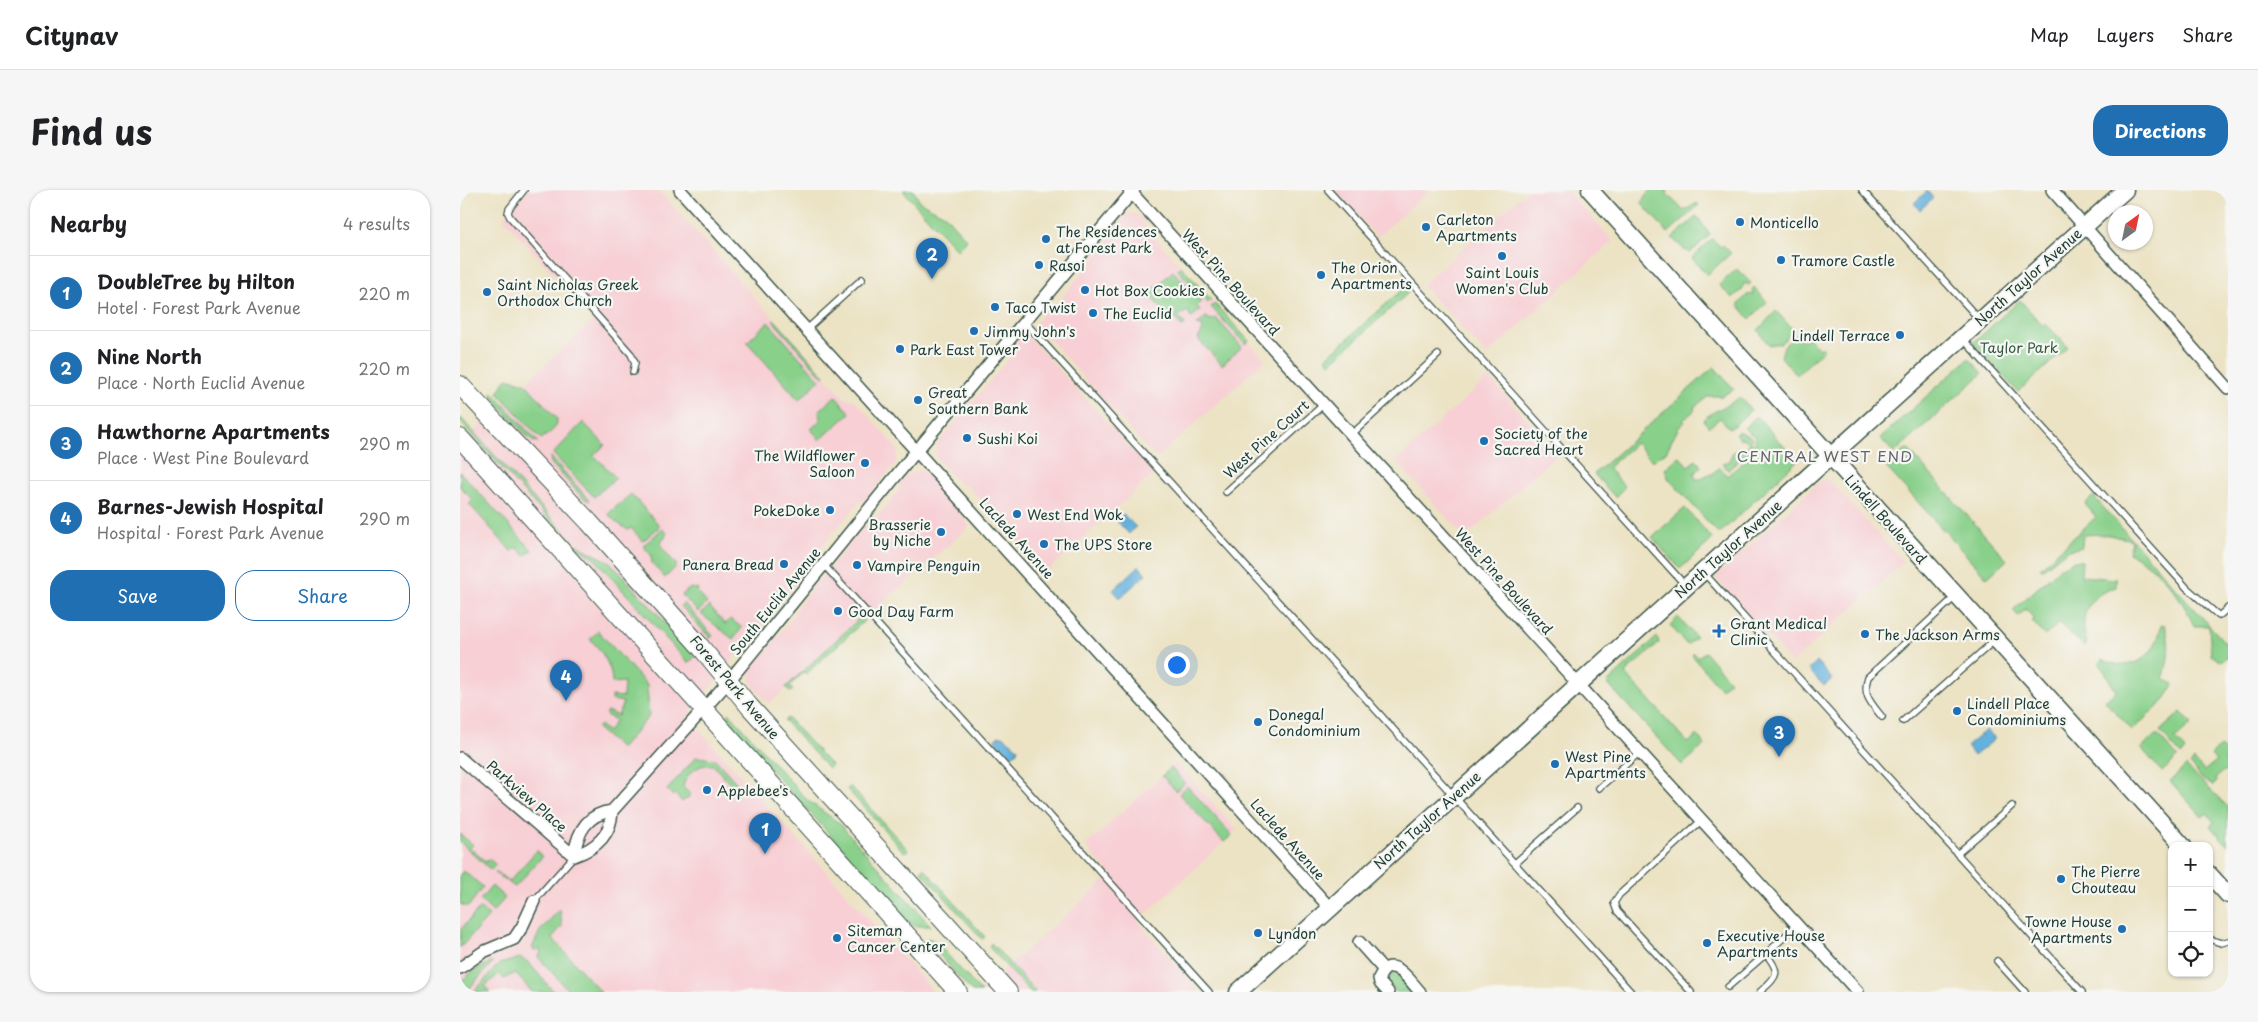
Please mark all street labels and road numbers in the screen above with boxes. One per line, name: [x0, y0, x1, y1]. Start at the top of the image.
street label: North Taylor Avenue: [1970, 223, 2086, 331]
street label: West Pine Boulevard: [1177, 224, 1285, 340]
street label: West Pine Court: [1218, 395, 1314, 483]
street label: Lindell Boulevard: [1840, 470, 1932, 569]
street label: Laclede Avenue: [975, 493, 1059, 583]
street label: North Taylor Avenue: [1670, 495, 1786, 603]
street label: West Pine Boulevard: [1450, 523, 1558, 639]
street label: South Euclid Avenue: [725, 542, 825, 659]
street label: Forest Park Avenue: [685, 630, 785, 744]
street label: Parkview Place: [482, 755, 572, 837]
street label: North Taylor Avenue: [1369, 766, 1485, 874]
street label: Laclede Avenue: [1246, 794, 1330, 884]

